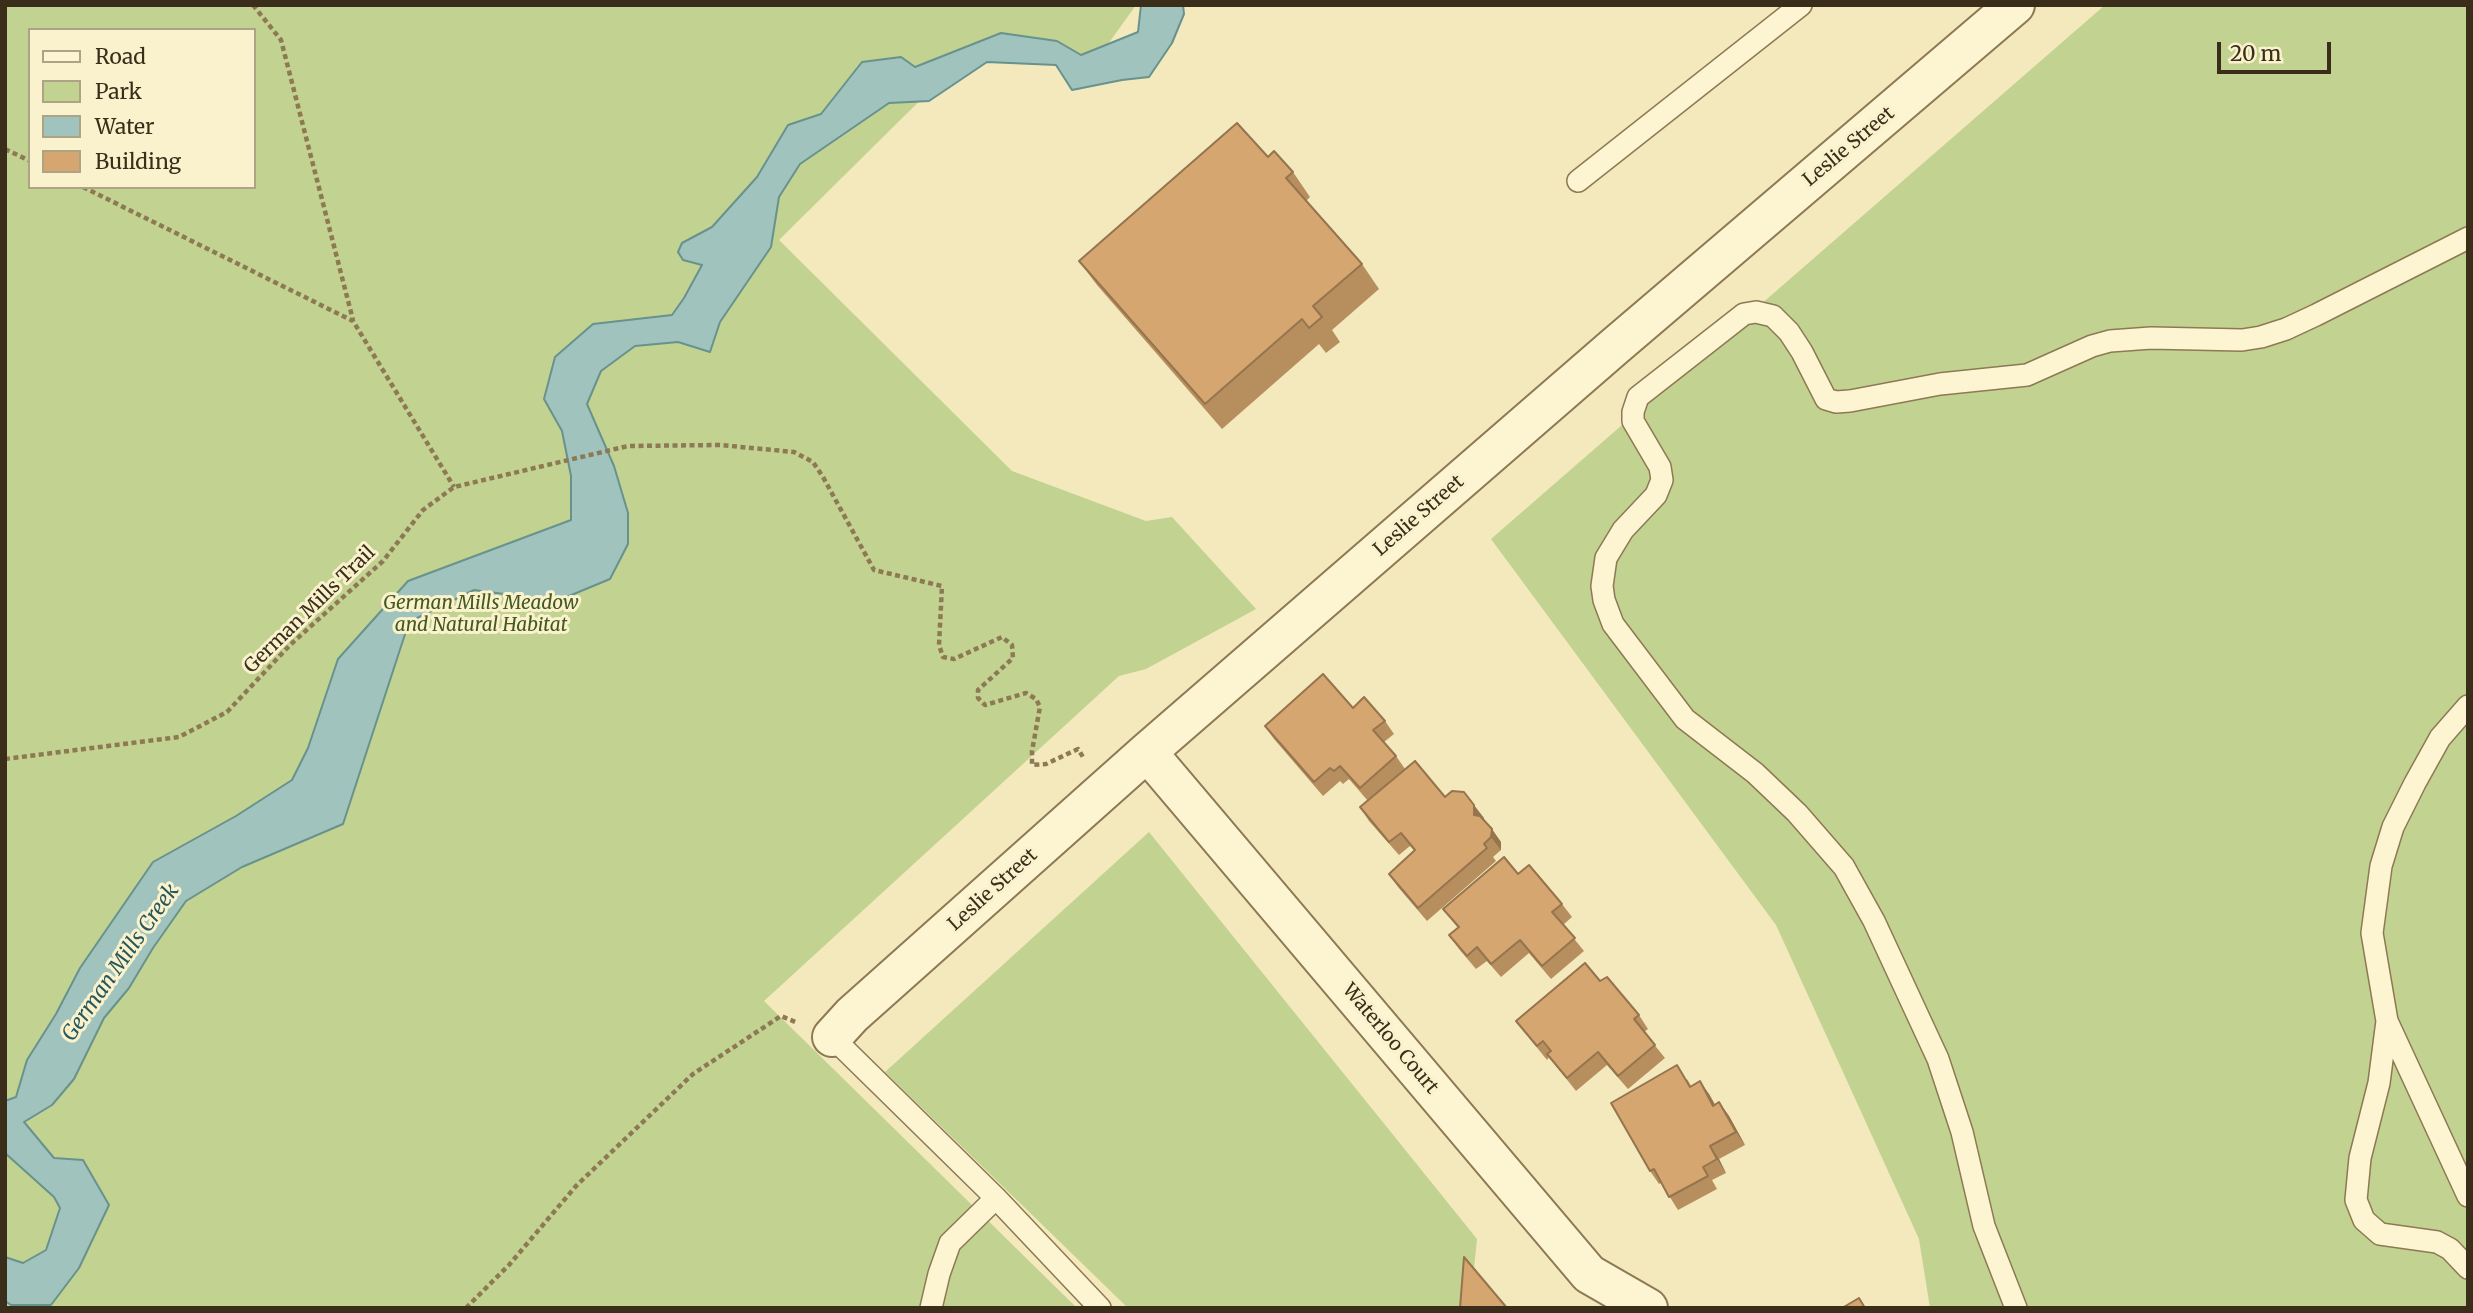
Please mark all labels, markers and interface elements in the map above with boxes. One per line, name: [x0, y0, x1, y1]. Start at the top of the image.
legend: [28, 28, 256, 189]
scale bar: [2221, 28, 2335, 72]
text: 20 m: [2230, 40, 2281, 67]
text: Road: [95, 43, 146, 70]
text: Park: [95, 78, 142, 105]
street label: Leslie Street: [1799, 102, 1899, 192]
text: Water: [95, 113, 154, 140]
text: Building: [95, 148, 181, 175]
street label: Leslie Street: [1369, 471, 1469, 561]
street label: German Mills Trail: [240, 542, 380, 678]
park label: German Mills Meadow and Natural Habitat: [383, 593, 579, 637]
street label: Leslie Street: [944, 844, 1042, 936]
water label: German Mills Creek: [57, 880, 185, 1046]
street label: Waterloo Court: [1337, 979, 1443, 1099]

